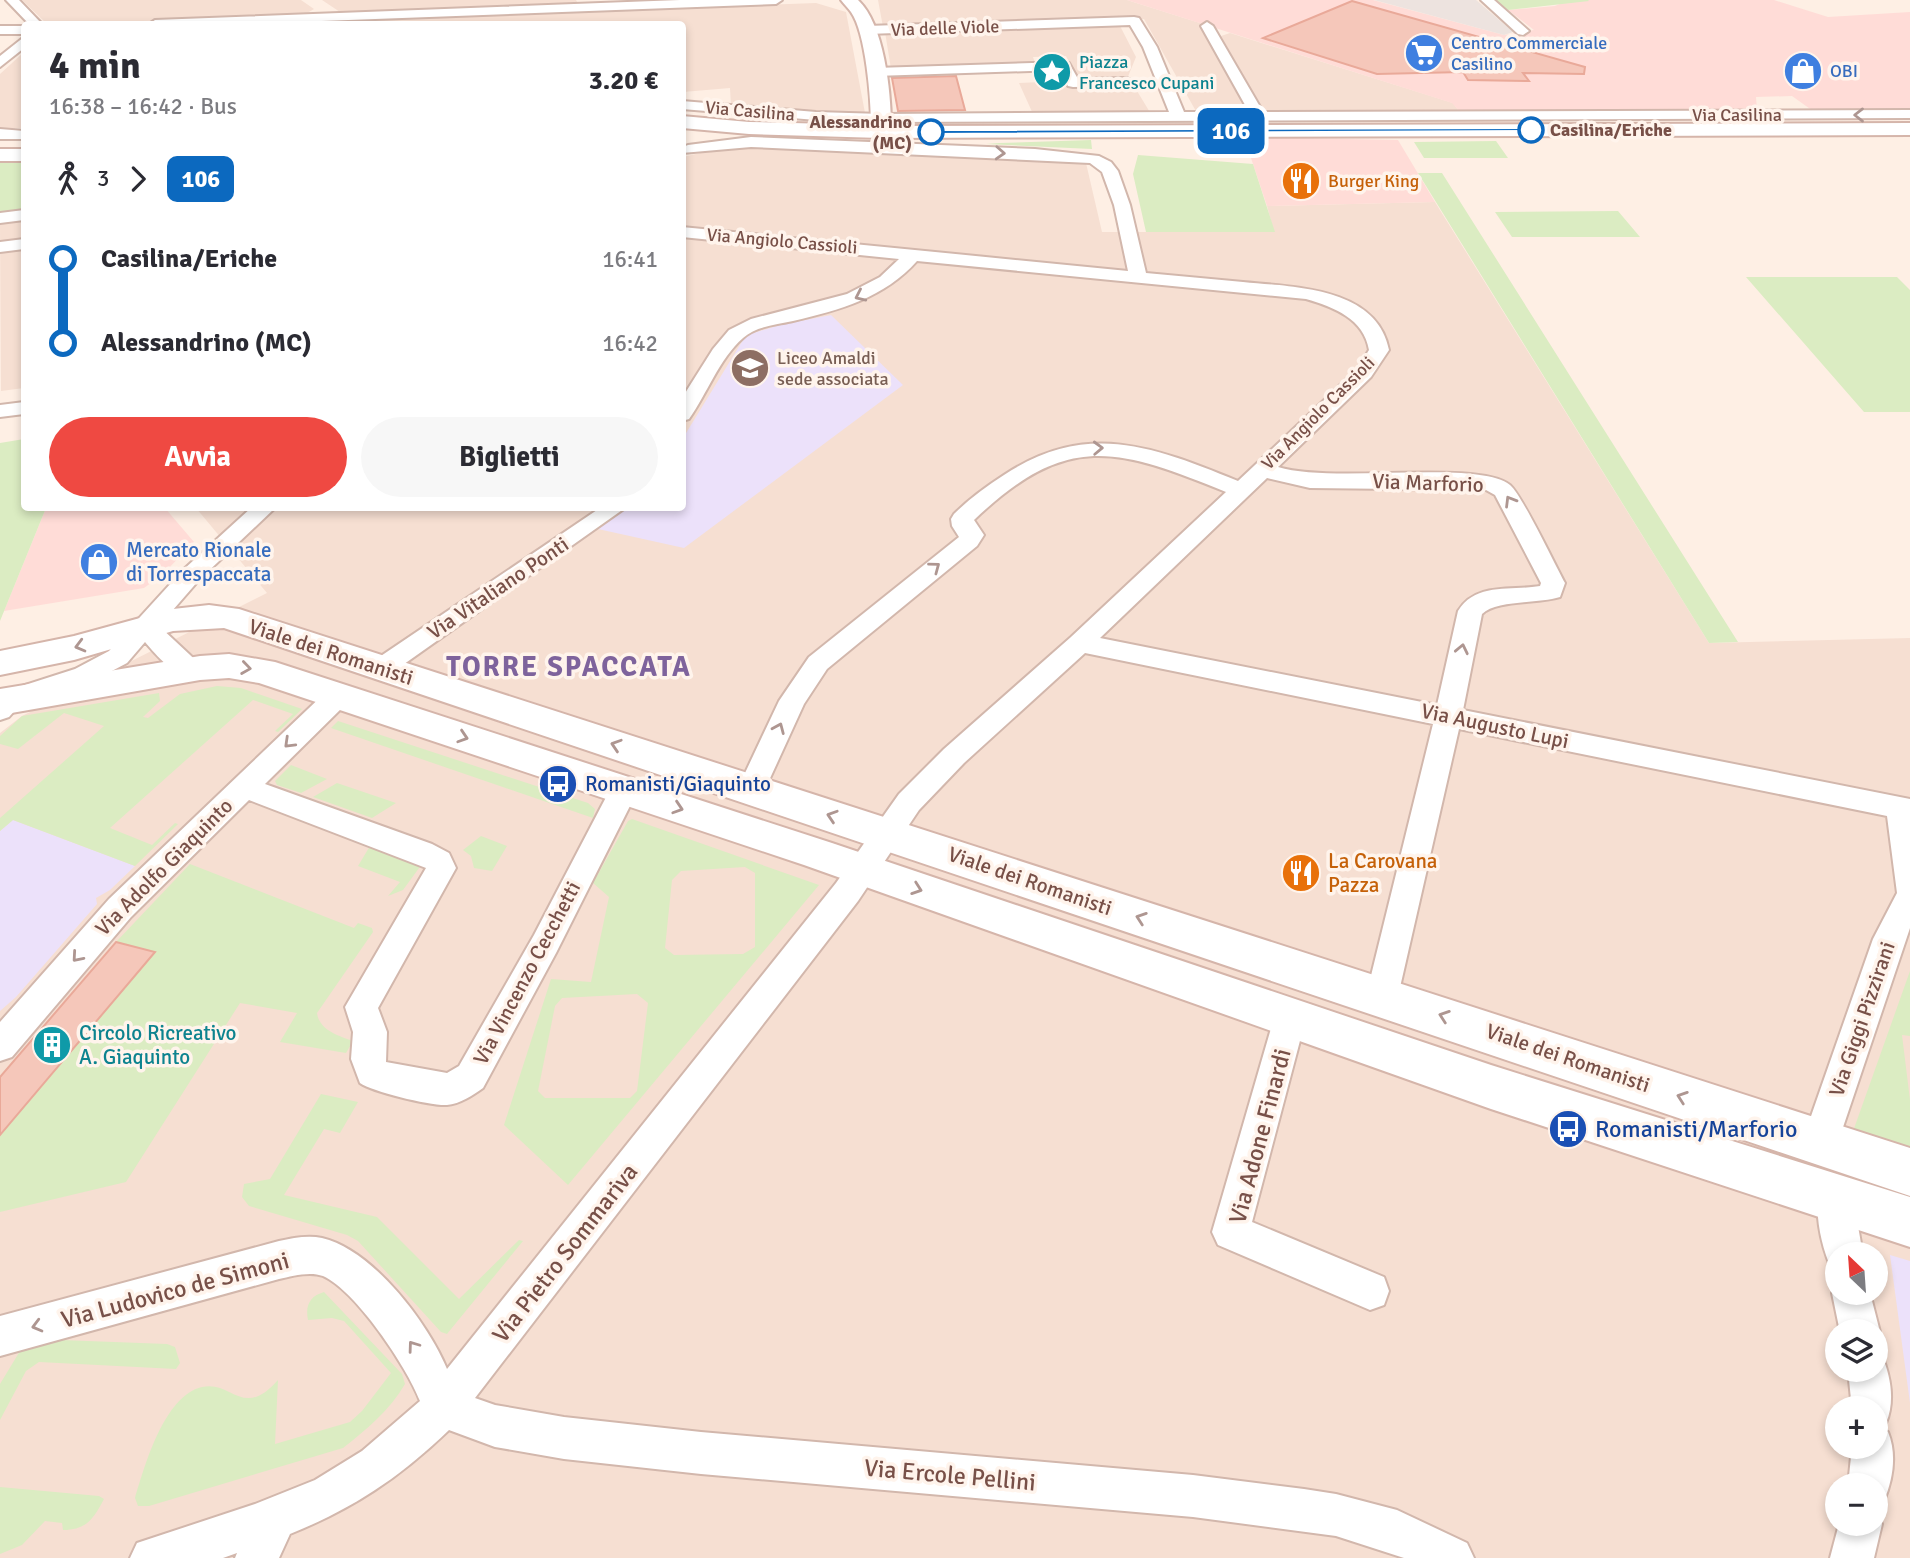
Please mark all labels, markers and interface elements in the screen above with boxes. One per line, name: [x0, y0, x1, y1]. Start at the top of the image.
street label: Via delle Viole: [890, 15, 1000, 41]
supermarket icon: Centro Commerciale Casilino: [1403, 32, 1445, 74]
place label: Centro Commerciale Casilino: [1451, 32, 1607, 75]
text: 4 min: [49, 42, 141, 89]
shop icon: OBI: [1782, 50, 1824, 92]
place icon: Piazza Francesco Cupani: [1031, 51, 1073, 93]
place label: Piazza Francesco Cupani: [1079, 51, 1214, 94]
place label: OBI: [1830, 60, 1858, 82]
text: 3.20 €: [589, 65, 658, 97]
text: 16:38 – 16:42 · Bus: [49, 92, 237, 121]
street label: Via Casilina: [704, 96, 796, 126]
street label: Via Casilina: [1692, 104, 1782, 126]
one-way arrow: [1853, 107, 1864, 123]
line badge: 106: [1191, 108, 1271, 154]
place label: Alessandrino (MC): [809, 111, 912, 154]
text: 106: [1212, 116, 1250, 146]
marker: Casilina/Eriche: [1518, 117, 1544, 143]
marker: Alessandrino (MC): [918, 119, 944, 145]
place label: Casilina/Eriche: [1550, 119, 1672, 141]
one-way arrow: [995, 145, 1006, 160]
icon: walk: [49, 160, 87, 198]
icon: forward: [119, 160, 157, 198]
restaurant icon: Burger King: [1280, 160, 1322, 202]
text: 3: [97, 164, 109, 193]
text: 106: [181, 164, 220, 194]
place label: Burger King: [1328, 170, 1419, 192]
street label: Via Angiolo Cassioli: [706, 223, 858, 259]
text: Casilina/Eriche: [101, 243, 277, 275]
text: 16:41: [602, 245, 658, 274]
one-way arrow: [855, 287, 868, 301]
text: Alessandrino (MC): [101, 327, 312, 359]
text: 16:42: [602, 329, 658, 358]
school or university icon: Liceo Amaldi sede associata: [729, 347, 771, 389]
place label: Liceo Amaldi sede associata: [777, 347, 889, 390]
street label: Via Angiolo Cassioli: [1257, 352, 1379, 474]
button: Avvia: [49, 417, 347, 497]
button: Biglietti: [361, 417, 658, 497]
one-way arrow: [1093, 441, 1104, 456]
street label: Via Marforio: [1372, 468, 1484, 498]
one-way arrow: [1505, 496, 1518, 509]
street label: Via Vitaliano Ponti: [422, 531, 574, 645]
place label: Mercato Rionale di Torrespaccata: [126, 537, 272, 587]
shop icon: Mercato Rionale di Torrespaccata: [78, 541, 120, 583]
one-way arrow: [927, 562, 939, 575]
street label: Viale dei Romanisti: [245, 613, 417, 691]
one-way arrow: [74, 638, 86, 652]
one-way arrow: [1453, 643, 1468, 655]
district label: TORRE SPACCATA: [446, 650, 692, 684]
one-way arrow: [240, 661, 252, 676]
street label: Via Augusto Lupi: [1419, 698, 1571, 754]
one-way arrow: [771, 723, 785, 735]
one-way arrow: [456, 729, 468, 743]
one-way arrow: [284, 735, 297, 748]
one-way arrow: [610, 739, 622, 753]
bus stop icon: Romanisti/Giaquinto: [537, 763, 579, 805]
place label: Romanisti/Giaquinto: [585, 771, 771, 797]
street label: Via Adolfo Giaquinto: [90, 793, 238, 941]
one-way arrow: [672, 800, 684, 815]
one-way arrow: [826, 810, 838, 825]
street label: Viale dei Romanisti: [945, 841, 1115, 921]
place label: La Carovana Pazza: [1328, 848, 1438, 898]
restaurant icon: La Carovana Pazza: [1280, 852, 1322, 894]
street label: Via Vincenzo Cecchetti: [468, 877, 586, 1069]
one-way arrow: [910, 881, 923, 895]
one-way arrow: [1135, 912, 1147, 927]
street label: Via Giggi Pizzirani: [1823, 938, 1901, 1100]
one-way arrow: [73, 949, 85, 962]
one-way arrow: [1438, 1010, 1450, 1024]
street label: Viale dei Romanisti: [1483, 1018, 1653, 1098]
place label: Circolo Ricreativo A. Giaquinto: [79, 1020, 237, 1070]
building icon: Circolo Ricreativo A. Giaquinto: [31, 1024, 73, 1066]
street label: Via Adone Finardi: [1222, 1045, 1298, 1227]
one-way arrow: [1677, 1091, 1689, 1105]
bus stop icon: Romanisti/Marforio: [1547, 1108, 1589, 1150]
place label: Romanisti/Marforio: [1595, 1114, 1797, 1144]
street label: Via Pietro Sommariva: [486, 1157, 644, 1349]
north arrow: [1825, 1242, 1888, 1306]
map controls: [1825, 1242, 1888, 1536]
street label: Via Ludovico de Simoni: [58, 1245, 292, 1335]
one-way arrow: [31, 1318, 43, 1332]
button: layers: [1825, 1319, 1888, 1382]
one-way arrow: [409, 1341, 422, 1354]
button: +: [1825, 1396, 1888, 1459]
street label: Via Ercole Pellini: [863, 1453, 1037, 1497]
button: −: [1825, 1473, 1888, 1536]

